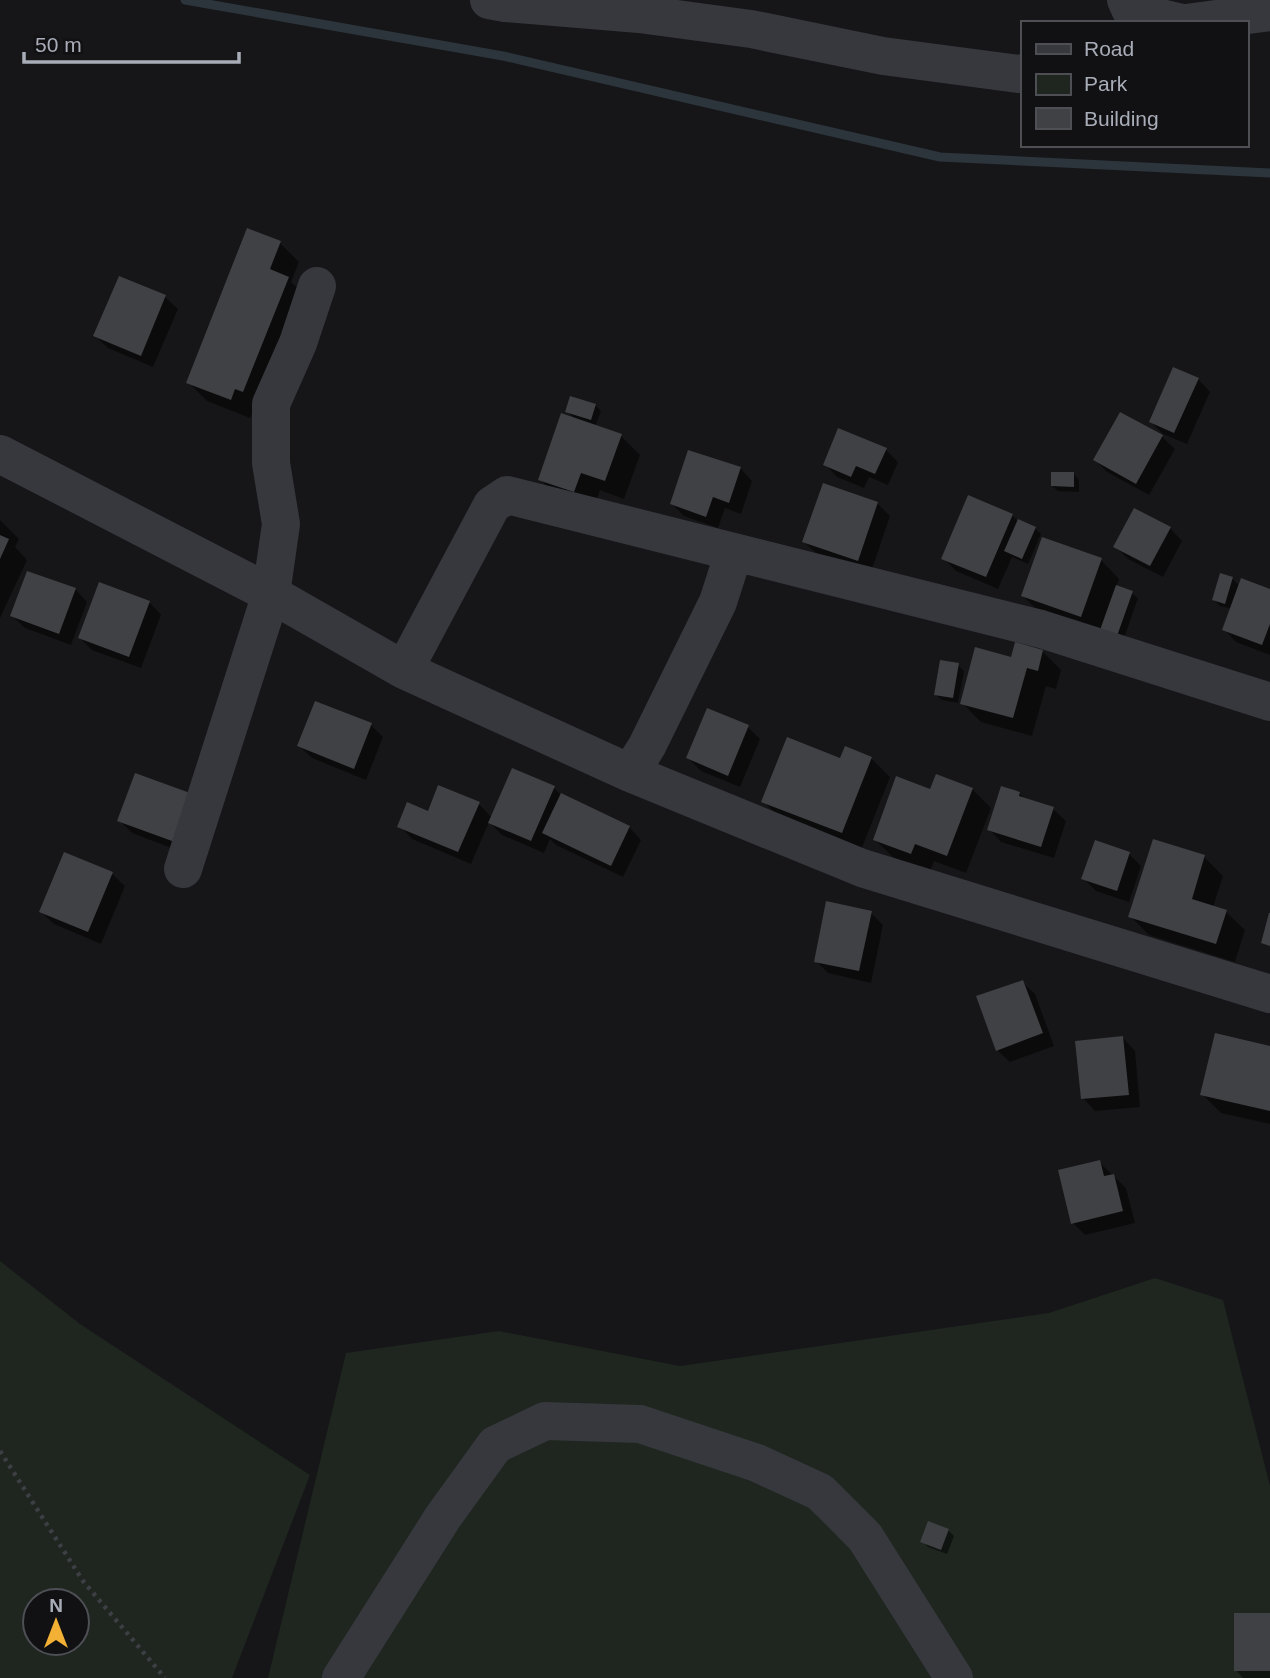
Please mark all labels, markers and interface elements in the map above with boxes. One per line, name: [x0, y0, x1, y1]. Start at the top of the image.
scale bar: [24, 21, 240, 65]
legend: [1021, 21, 1249, 147]
text: 50 m: [35, 33, 82, 56]
text: Road: [1084, 37, 1134, 60]
text: Park: [1084, 72, 1128, 95]
text: Building: [1084, 107, 1159, 130]
north arrow: [21, 1587, 91, 1657]
text: N: [49, 1595, 63, 1616]

